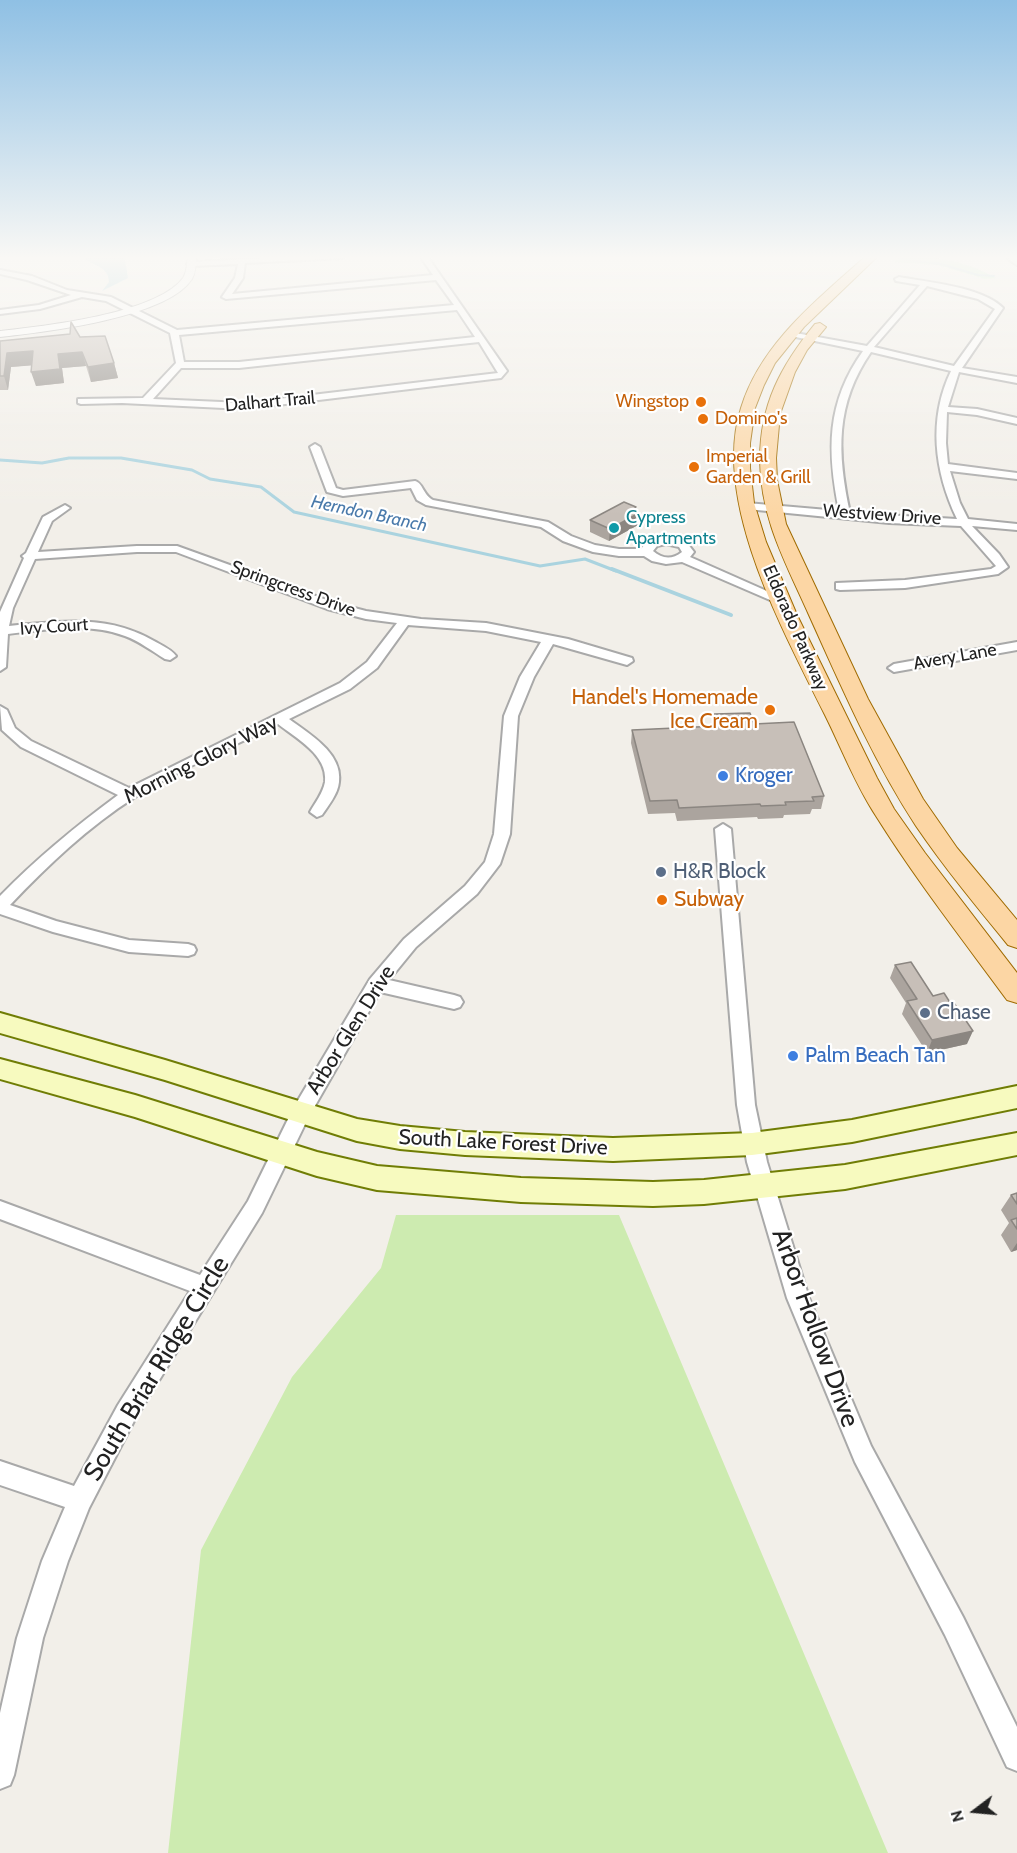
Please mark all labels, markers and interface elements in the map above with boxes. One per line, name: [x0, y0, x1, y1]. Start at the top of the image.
street label: Dalhart Trail: [224, 387, 316, 417]
place label: Wingstop: [616, 391, 689, 413]
marker: Wingstop: [694, 395, 708, 409]
place label: Domino's: [715, 408, 787, 430]
marker: Domino's: [696, 412, 710, 426]
place label: Imperial Garden & Grill: [706, 446, 811, 488]
marker: Imperial Garden & Grill: [687, 460, 701, 474]
water label: Herndon Branch: [309, 491, 429, 537]
street label: Westview Drive: [822, 500, 942, 530]
place label: Cypress Apartments: [626, 507, 716, 550]
marker: Cypress Apartments: [607, 521, 621, 535]
street label: Springcress Drive: [228, 556, 358, 622]
street label: Eldorado Parkway: [758, 562, 832, 694]
street label: Ivy Court: [19, 614, 89, 640]
street label: Avery Lane: [912, 639, 998, 675]
place label: Handel's Homemade Ice Cream: [571, 685, 758, 735]
marker: Handel's Homemade Ice Cream: [763, 703, 777, 717]
street label: Morning Glory Way: [120, 710, 282, 810]
place label: Kroger: [735, 763, 793, 789]
marker: Kroger: [716, 769, 730, 783]
place label: H&R Block: [673, 859, 766, 885]
marker: H&R Block: [654, 865, 668, 879]
place label: Subway: [674, 887, 744, 913]
marker: Subway: [655, 893, 669, 907]
street label: Arbor Glen Drive: [301, 961, 401, 1099]
place label: Chase: [937, 1000, 991, 1026]
marker: Chase: [918, 1006, 932, 1020]
place label: Palm Beach Tan: [805, 1043, 946, 1069]
marker: Palm Beach Tan: [786, 1049, 800, 1063]
street label: South Lake Forest Drive: [398, 1125, 608, 1161]
street label: Arbor Hollow Drive: [765, 1225, 865, 1431]
street label: South Briar Ridge Circle: [78, 1251, 236, 1487]
north arrow: [945, 1781, 1005, 1841]
text: N: [947, 1808, 968, 1824]

